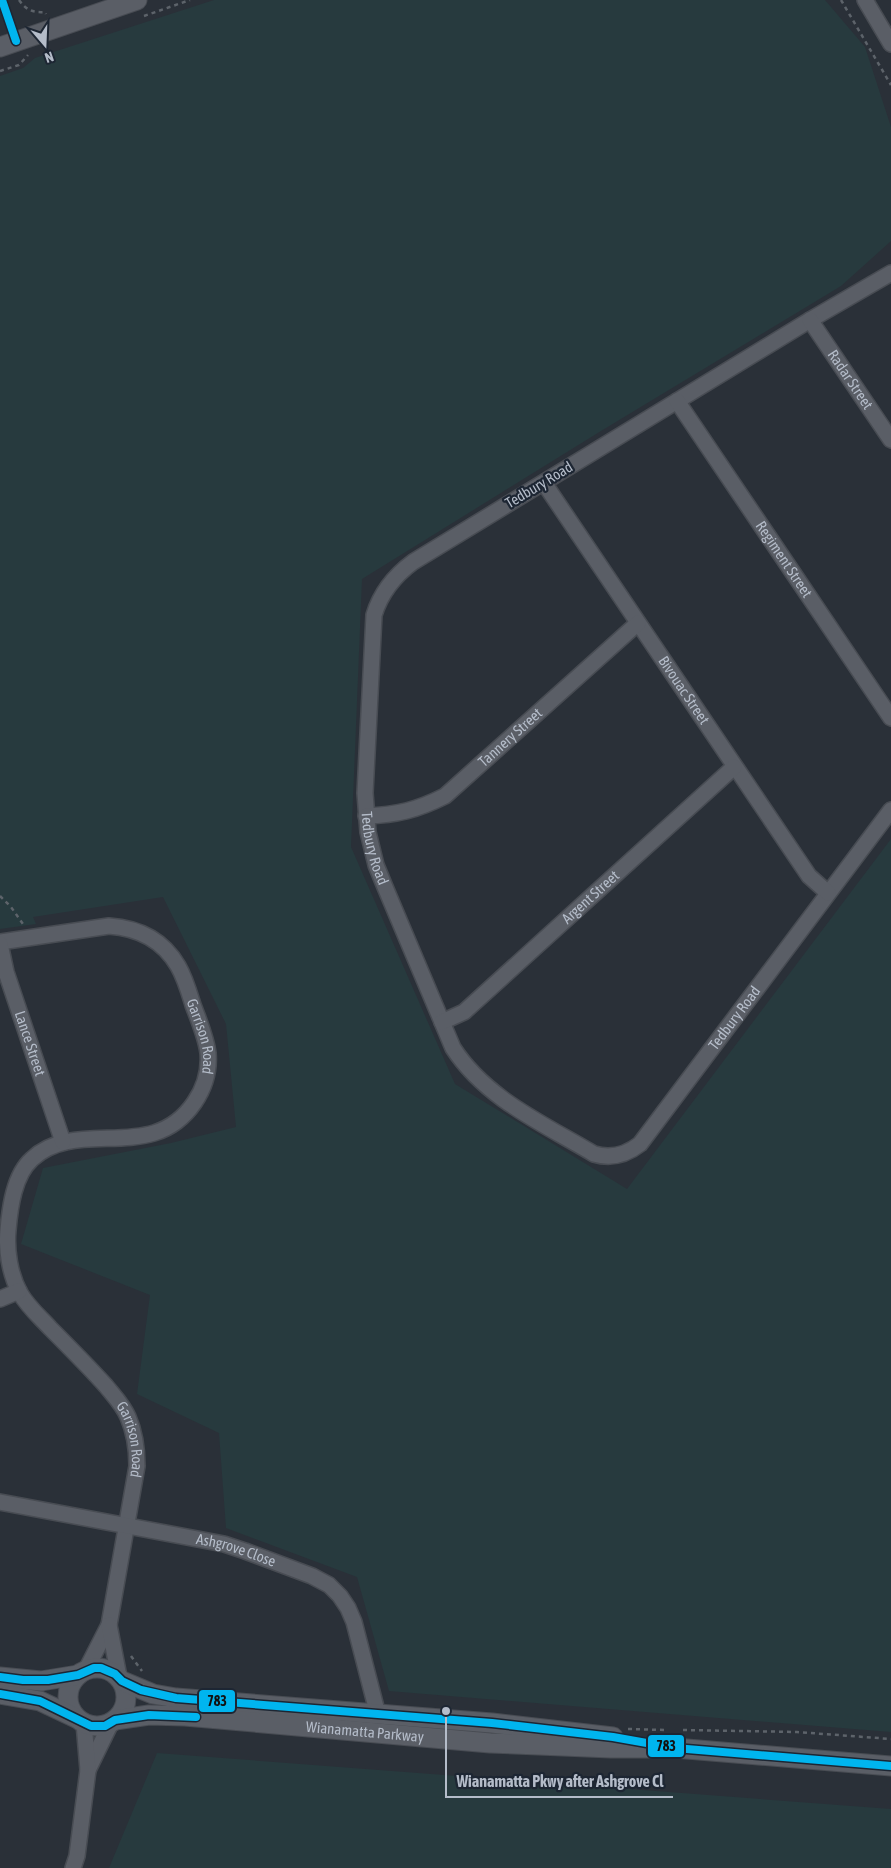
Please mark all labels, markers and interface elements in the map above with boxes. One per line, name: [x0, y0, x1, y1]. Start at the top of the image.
north arrow: [20, 20, 70, 70]
text: N: [43, 48, 56, 66]
street label: Radar Street: [825, 346, 877, 412]
street label: Tedbury Road: [502, 458, 575, 511]
street label: Regiment Street: [752, 518, 816, 600]
street label: Bivouac Street: [655, 653, 713, 727]
street label: Tannery Street: [475, 704, 545, 770]
street label: Tedbury Road: [358, 811, 392, 887]
street label: Argent Street: [558, 867, 622, 927]
street label: Tedbury Road: [705, 983, 764, 1053]
street label: Garrison Road: [184, 997, 217, 1076]
street label: Lance Street: [12, 1009, 49, 1078]
street label: Garrison Road: [113, 1398, 146, 1479]
street label: Ashgrove Close: [195, 1530, 278, 1570]
line badge: 783: [198, 1689, 236, 1713]
text: 783: [207, 1693, 227, 1709]
street label: Wianamatta Parkway: [305, 1718, 425, 1745]
line badge: 783: [647, 1734, 685, 1758]
text: 783: [656, 1738, 676, 1754]
callout: Wianamatta Pkwy after Ashgrove Cl: [446, 1766, 673, 1797]
text: Wianamatta Pkwy after Ashgrove Cl: [456, 1772, 664, 1790]

